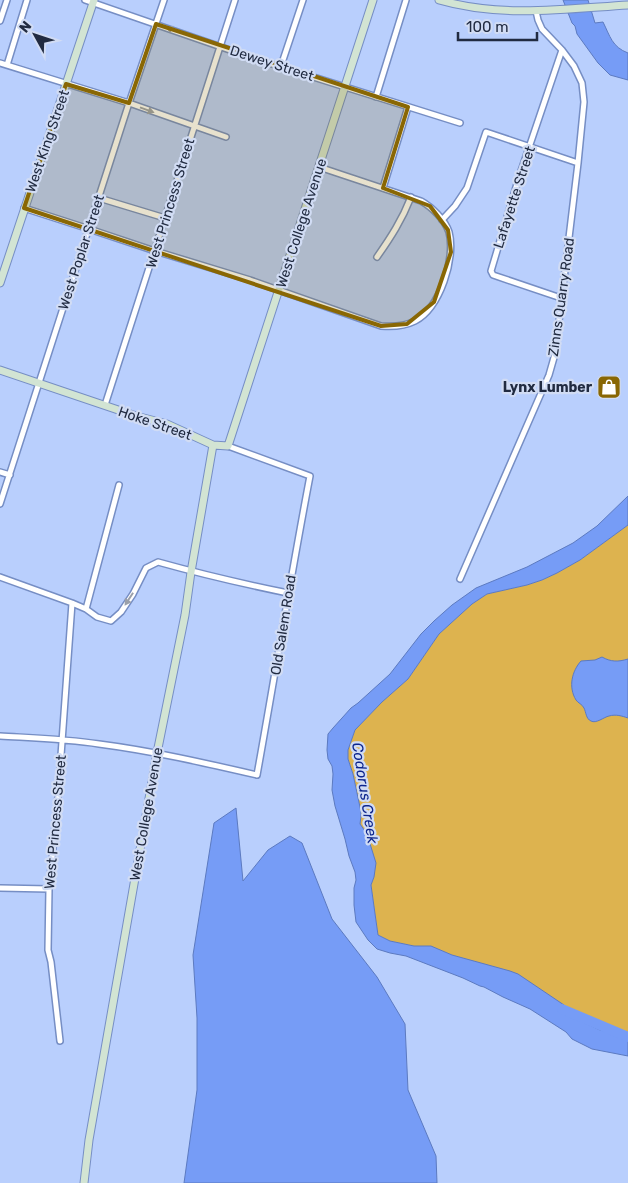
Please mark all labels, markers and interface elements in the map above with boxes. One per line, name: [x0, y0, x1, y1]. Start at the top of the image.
north arrow: [10, 10, 60, 60]
scale bar: [458, 10, 537, 42]
text: N: [16, 18, 35, 36]
text: 100 m: [466, 18, 508, 36]
one-way arrow: [165, 26, 180, 34]
street label: Dewey Street: [228, 42, 316, 85]
street label: West King Street: [22, 87, 73, 195]
one-way arrow: [140, 106, 155, 114]
street label: West Princess Street: [143, 136, 198, 270]
street label: Lafayette Street: [490, 143, 539, 250]
street label: West College Avenue: [273, 156, 330, 290]
street label: West Poplar Street: [55, 192, 108, 312]
street label: Zinns Quarry Road: [545, 237, 578, 357]
shop icon: Lynx Lumber: [596, 374, 622, 400]
place label: Lynx Lumber: [503, 379, 593, 396]
street label: Hoke Street: [116, 403, 194, 444]
street label: Old Salem Road: [267, 574, 300, 676]
one-way arrow: [124, 593, 134, 606]
water label: Codorus Creek: [348, 741, 382, 845]
street label: West College Avenue: [126, 746, 167, 882]
street label: West Princess Street: [41, 754, 70, 890]

